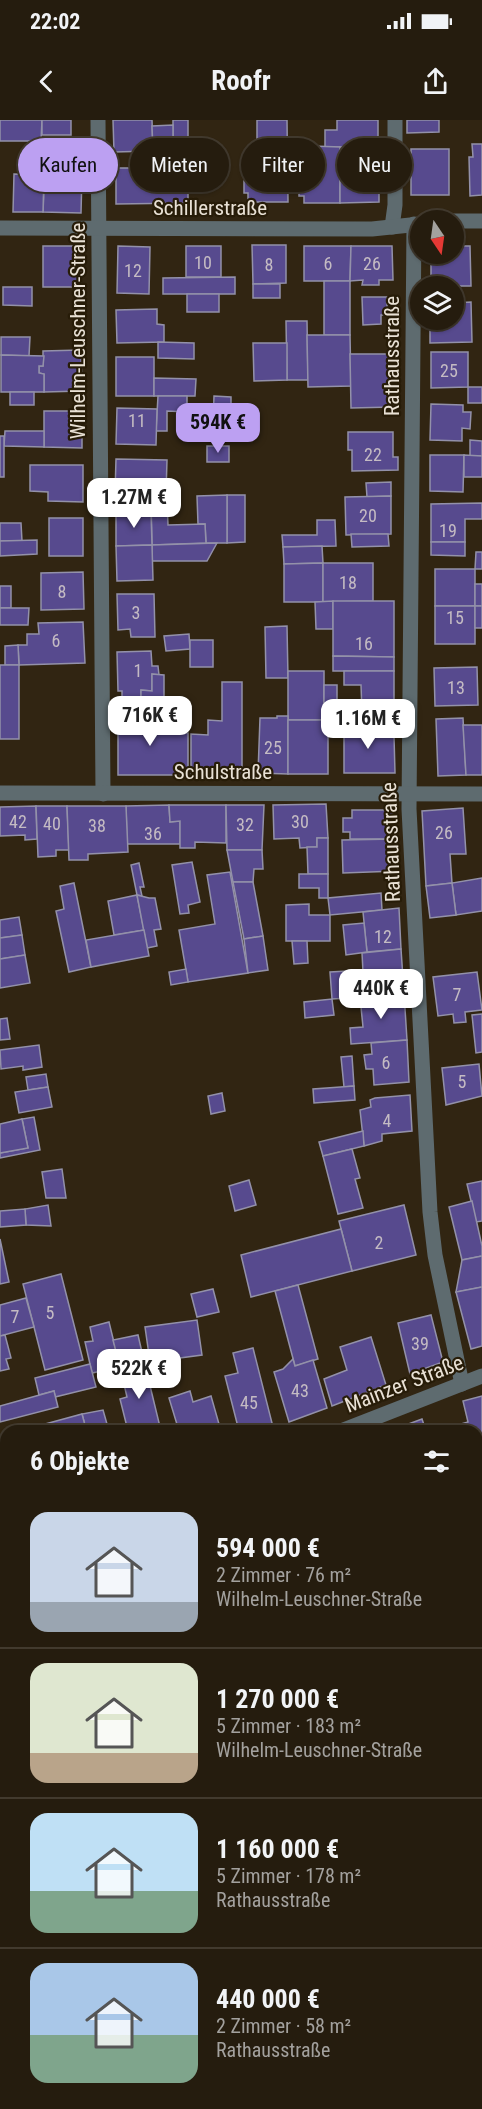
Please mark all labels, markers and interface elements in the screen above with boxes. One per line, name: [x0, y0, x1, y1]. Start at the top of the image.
text: 22:02: [30, 9, 81, 34]
icon: back: [30, 65, 63, 98]
text: Roofr: [211, 65, 271, 97]
icon: share: [419, 65, 452, 98]
chip: Kaufen: [18, 138, 118, 192]
chip: Mieten: [130, 138, 229, 192]
chip: Filter: [241, 138, 325, 192]
chip: Neu: [337, 138, 412, 192]
street label: Schillerstraße: [153, 196, 267, 220]
north arrow: [410, 210, 464, 264]
map controls: [410, 210, 464, 330]
street label: Wilhelm-Leuschner-Straße: [66, 223, 90, 439]
house number: 10: [194, 252, 212, 273]
house number: 6: [324, 253, 332, 274]
house number: 26: [363, 253, 381, 274]
house number: 8: [265, 254, 273, 275]
house number: 12: [124, 260, 142, 281]
button: layers: [410, 276, 464, 330]
street label: Rathausstraße: [380, 296, 404, 416]
house number: 25: [440, 360, 458, 381]
pin: 594K €: [169, 403, 267, 454]
house number: 11: [128, 410, 146, 431]
text: 594K €: [190, 410, 246, 434]
house number: 22: [364, 444, 382, 465]
pin: 1.27M €: [79, 478, 189, 529]
text: 1.27M €: [101, 485, 167, 509]
house number: 20: [359, 505, 377, 526]
house number: 19: [439, 520, 457, 541]
house number: 18: [339, 572, 357, 593]
house number: 8: [58, 581, 66, 602]
house number: 3: [132, 602, 140, 623]
house number: 15: [446, 607, 464, 628]
house number: 6: [52, 630, 60, 651]
house number: 16: [355, 633, 373, 654]
house number: 1: [134, 660, 142, 681]
house number: 13: [447, 677, 465, 698]
pin: 716K €: [101, 696, 199, 747]
pin: 1.16M €: [313, 699, 423, 750]
text: 716K €: [122, 703, 178, 727]
text: 1.16M €: [335, 706, 401, 730]
house number: 25: [264, 737, 282, 758]
street label: Schulstraße: [174, 760, 272, 784]
street label: Rathausstraße: [377, 781, 405, 902]
house number: 42: [9, 811, 27, 832]
house number: 30: [291, 811, 309, 832]
house number: 40: [43, 813, 61, 834]
house number: 32: [236, 814, 254, 835]
house number: 38: [88, 815, 106, 836]
house number: 26: [435, 822, 453, 843]
house number: 36: [144, 823, 162, 844]
house number: 12: [374, 926, 392, 947]
pin: 440K €: [332, 969, 430, 1020]
text: 440K €: [353, 976, 409, 1000]
house number: 7: [453, 984, 462, 1005]
house number: 6: [382, 1052, 390, 1073]
house number: 5: [458, 1071, 467, 1092]
house number: 4: [383, 1110, 392, 1131]
house number: 2: [375, 1232, 384, 1253]
house number: 5: [46, 1302, 55, 1323]
house number: 7: [11, 1306, 20, 1327]
house number: 39: [411, 1333, 429, 1354]
pin: 522K €: [90, 1349, 188, 1400]
street label: Mainzer Straße: [341, 1350, 467, 1418]
text: 522K €: [111, 1356, 167, 1380]
house number: 43: [291, 1380, 309, 1401]
house number: 45: [240, 1392, 258, 1413]
icon: filters: [420, 1445, 453, 1478]
text: 6 Objekte: [30, 1446, 129, 1476]
text: 594 000 €: [216, 1533, 320, 1563]
icon: home: [78, 1536, 150, 1608]
text: 2 Zimmer · 76 m²: [216, 1563, 351, 1587]
text: Wilhelm-Leuschner-Straße: [216, 1587, 422, 1611]
text: 1 270 000 €: [216, 1684, 339, 1714]
icon: home: [78, 1687, 150, 1759]
text: 5 Zimmer · 183 m²: [216, 1714, 361, 1738]
text: Wilhelm-Leuschner-Straße: [216, 1738, 422, 1762]
text: 1 160 000 €: [216, 1834, 339, 1864]
icon: home: [78, 1837, 150, 1909]
text: 5 Zimmer · 178 m²: [216, 1864, 361, 1888]
text: Rathausstraße: [216, 1888, 330, 1912]
text: 440 000 €: [216, 1984, 320, 2014]
icon: home: [78, 1987, 150, 2059]
text: 2 Zimmer · 58 m²: [216, 2014, 351, 2038]
text: Rathausstraße: [216, 2038, 330, 2062]

